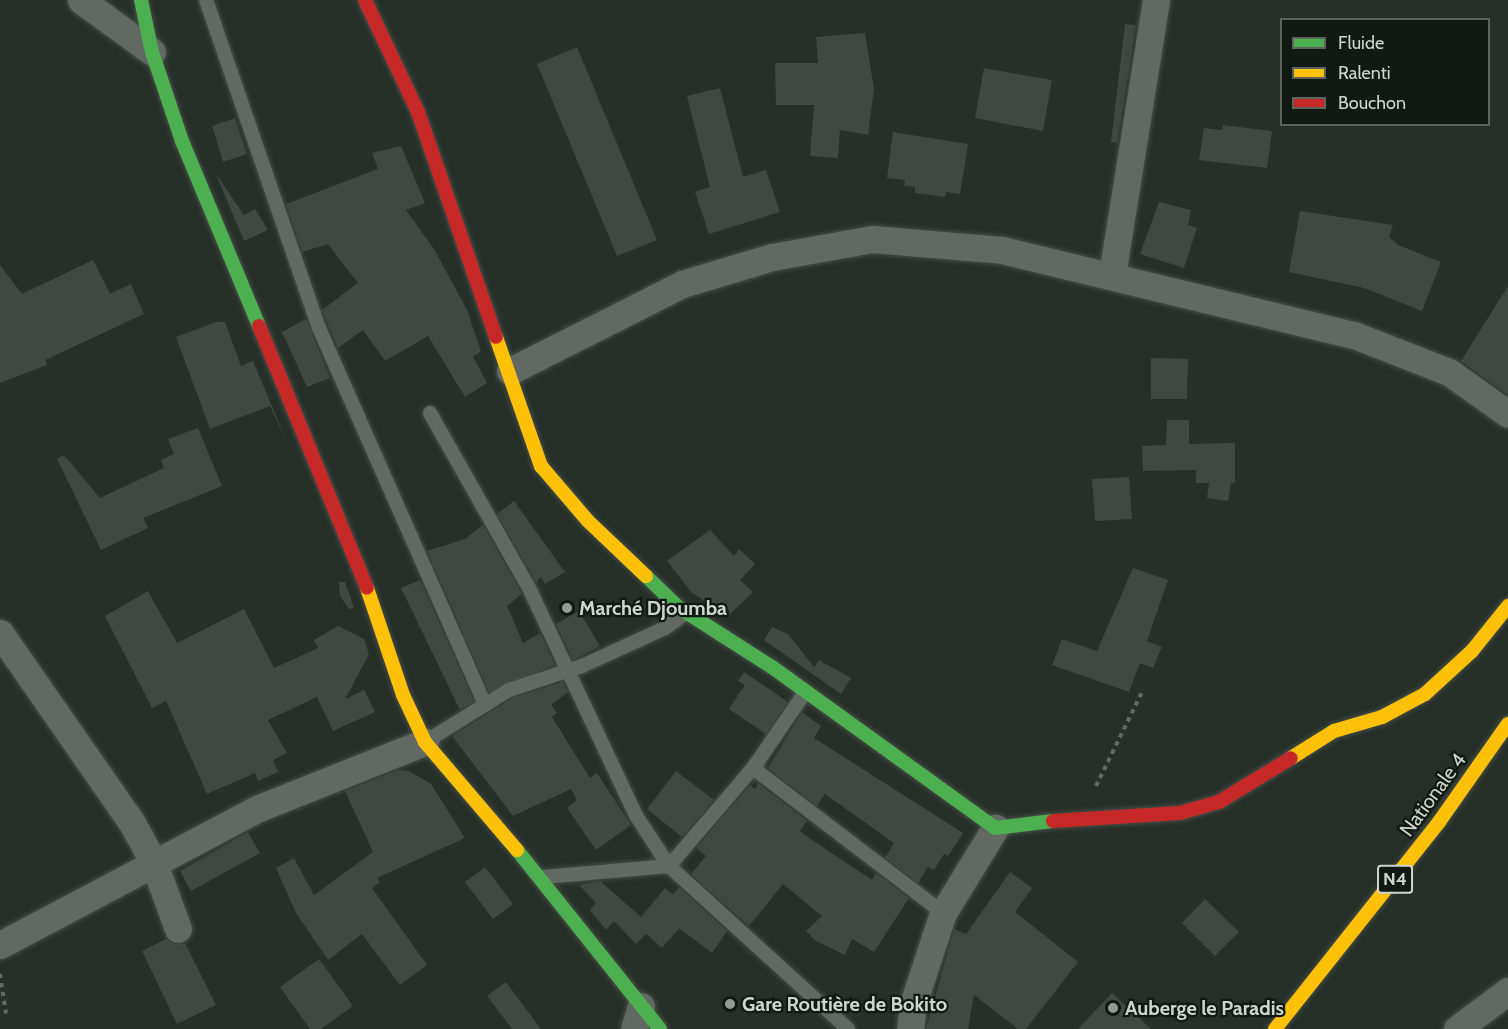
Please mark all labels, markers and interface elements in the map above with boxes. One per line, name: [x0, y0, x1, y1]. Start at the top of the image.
legend: [1280, 18, 1490, 126]
text: Fluide: [1338, 32, 1384, 54]
text: Ralenti: [1338, 62, 1391, 84]
text: Bouchon: [1338, 92, 1406, 114]
place label: Marché Djoumba: [579, 596, 727, 620]
marker: Marché Djoumba: [560, 601, 574, 615]
street label: Nationale 4: [1395, 749, 1471, 841]
road number: N4: [1377, 864, 1413, 894]
place label: Gare Routière de Bokito: [742, 992, 947, 1016]
place label: Auberge le Paradis: [1125, 996, 1284, 1020]
marker: Gare Routière de Bokito: [723, 997, 737, 1011]
marker: Auberge le Paradis: [1106, 1001, 1120, 1015]

